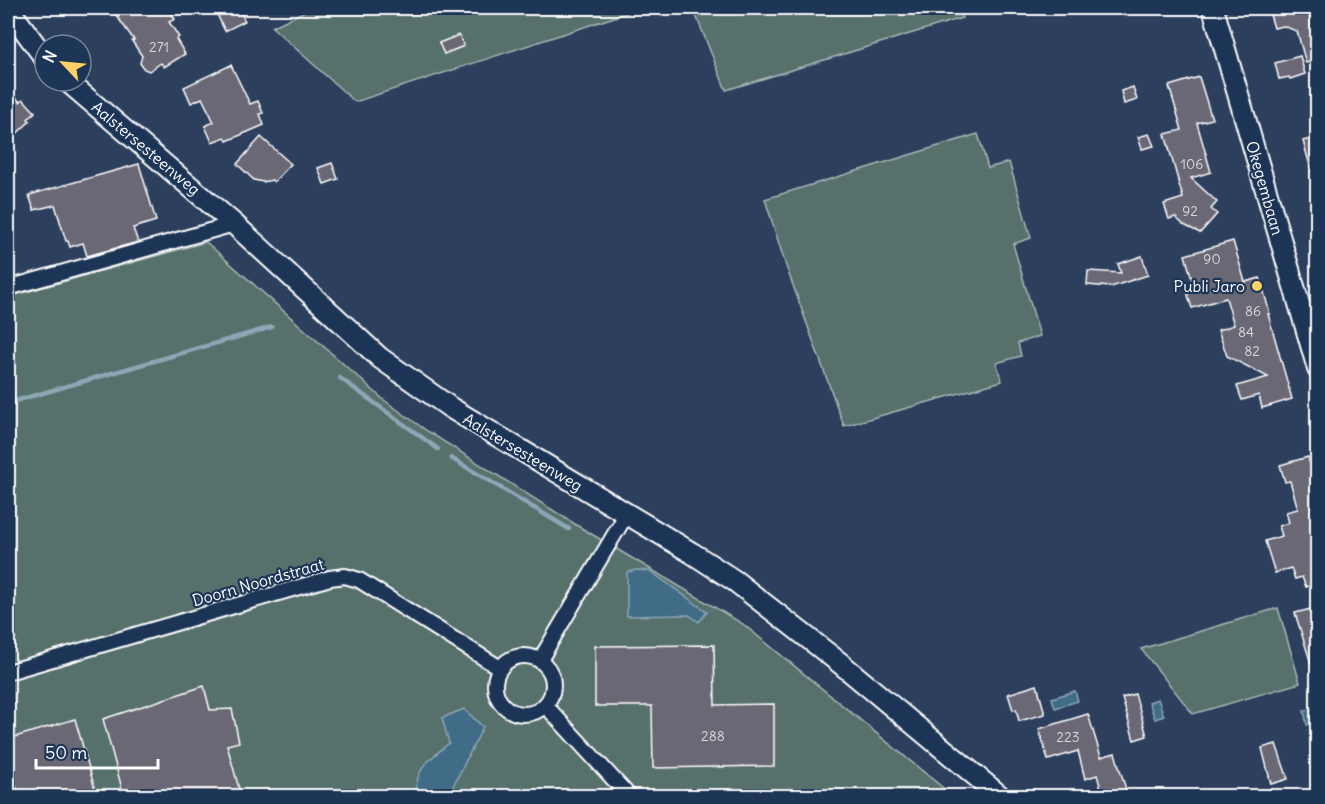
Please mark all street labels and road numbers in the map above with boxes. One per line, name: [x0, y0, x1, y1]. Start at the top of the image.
street label: Aalstersesteenweg: [88, 97, 204, 199]
street label: Okegembaan: [1242, 139, 1288, 237]
street label: Aalstersesteenweg: [460, 409, 586, 495]
street label: Doorn Noordstraat: [190, 553, 327, 610]

